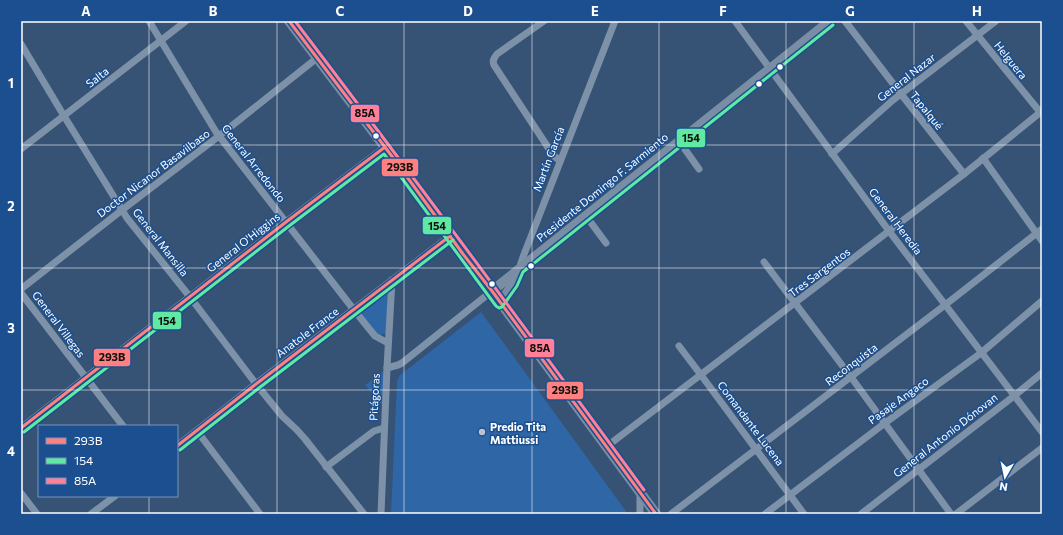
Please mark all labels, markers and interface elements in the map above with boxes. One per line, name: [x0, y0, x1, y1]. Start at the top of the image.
text: A: [81, 3, 91, 19]
text: B: [209, 3, 218, 19]
text: C: [336, 3, 345, 19]
text: D: [463, 3, 473, 19]
text: E: [591, 3, 599, 19]
text: F: [719, 3, 727, 19]
text: G: [845, 3, 855, 19]
text: H: [972, 3, 982, 19]
street label: Helguera: [992, 39, 1030, 81]
street label: General Nazar: [874, 50, 938, 104]
unlabelled marker: [775, 62, 785, 72]
street label: Salta: [83, 64, 111, 90]
text: 1: [8, 75, 14, 91]
unlabelled marker: [754, 79, 764, 89]
street label: Tapalqué: [908, 88, 946, 132]
line badge: 85A: [350, 104, 380, 123]
text: 85A: [355, 106, 376, 119]
street label: General Arredondo: [220, 122, 289, 205]
street label: Martín García: [530, 125, 566, 193]
street label: Doctor Nicanor Basavilbaso: [94, 126, 212, 220]
line badge: 154: [676, 128, 706, 148]
street label: Presidente Domingo F. Sarmiento: [534, 130, 671, 244]
unlabelled marker: [371, 131, 381, 141]
text: 154: [682, 131, 700, 144]
line badge: 293B: [381, 158, 419, 177]
text: 293B: [387, 160, 413, 173]
street label: General Heredia: [867, 185, 925, 257]
text: 2: [7, 198, 15, 214]
street label: General Mansilla: [130, 205, 192, 279]
street label: General O'Higgins: [204, 209, 282, 275]
line badge: 154: [422, 216, 452, 235]
text: 154: [428, 219, 446, 232]
street label: Tres Sargentos: [786, 245, 852, 299]
unlabelled marker: [526, 261, 536, 271]
unlabelled marker: [487, 279, 497, 289]
street label: General Villegas: [30, 288, 88, 360]
street label: Anatole France: [273, 304, 341, 360]
line badge: 154: [152, 311, 182, 330]
text: 154: [158, 314, 176, 327]
text: 3: [7, 320, 15, 336]
line badge: 85A: [524, 338, 555, 358]
street label: Reconquista: [822, 340, 880, 388]
text: 85A: [530, 341, 551, 354]
line badge: 293B: [93, 348, 131, 367]
text: 293B: [99, 350, 125, 363]
street label: Pitágoras: [366, 373, 382, 421]
street label: Pasaje Angaco: [865, 373, 931, 426]
street label: Comandante Lucena: [715, 378, 787, 468]
line badge: 293B: [546, 381, 584, 400]
text: 293B: [552, 383, 578, 396]
street label: General Antonio Dónovan: [890, 390, 1000, 480]
place label: Predio Tita Mattiussi: [490, 420, 546, 446]
legend: [38, 425, 178, 497]
marker: Predio Tita Mattiussi: [477, 427, 487, 437]
text: 293B: [74, 433, 103, 447]
text: 4: [7, 443, 15, 459]
text: 154: [74, 453, 93, 467]
north arrow: [985, 457, 1025, 497]
text: 85A: [74, 473, 96, 487]
text: N: [998, 480, 1008, 494]

